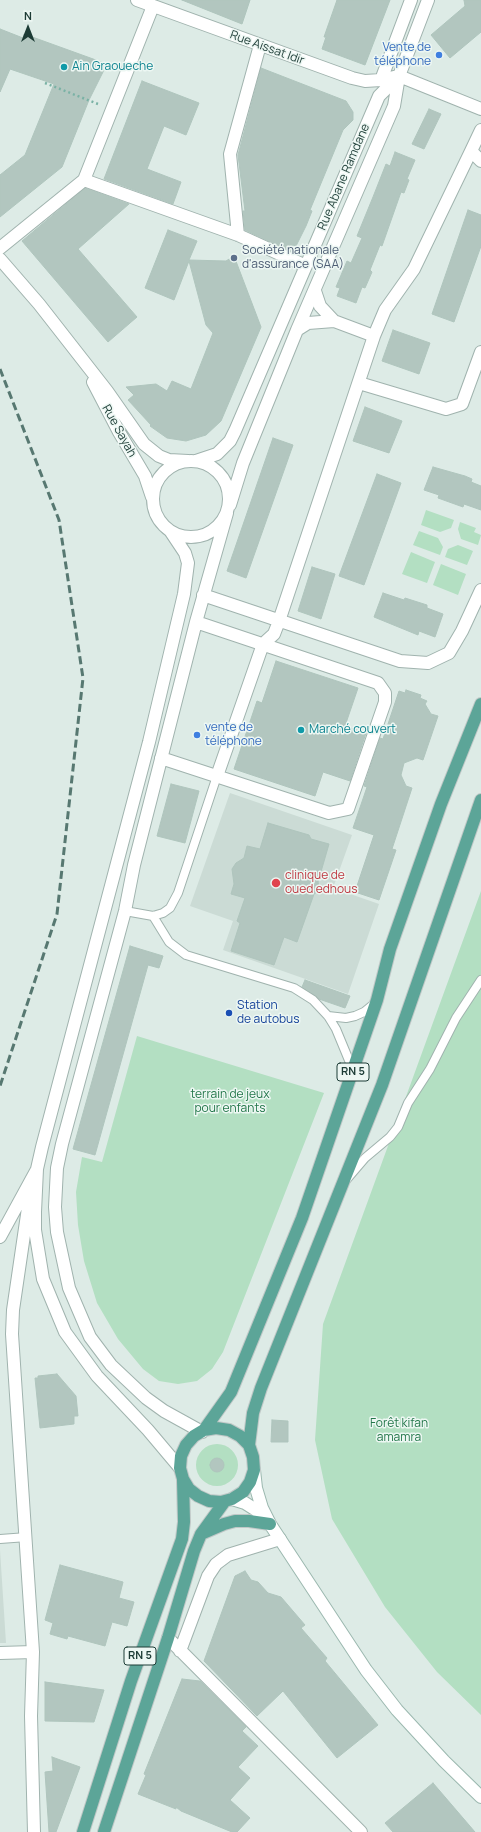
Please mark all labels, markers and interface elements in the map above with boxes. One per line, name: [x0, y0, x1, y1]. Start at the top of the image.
north arrow: [8, 8, 48, 48]
text: N: [24, 8, 32, 23]
street label: Rue Aissat Idir: [228, 28, 306, 68]
place label: Vente de téléphone: [374, 41, 431, 69]
marker: Vente de téléphone: [434, 50, 444, 60]
place label: Ain Graoueche: [72, 60, 153, 74]
marker: Ain Graoueche: [59, 62, 69, 72]
street label: Rue Abane Ramdane: [315, 122, 373, 232]
place label: Société nationale d'assurance (SAA): [242, 244, 344, 272]
marker: Société nationale d'assurance (SAA): [229, 253, 239, 263]
street label: Rue Sayah: [99, 402, 139, 460]
place label: vente de téléphone: [205, 721, 262, 749]
place label: Marché couvert: [309, 723, 396, 737]
marker: Marché couvert: [296, 725, 306, 735]
marker: vente de téléphone: [192, 730, 202, 740]
place label: clinique de oued edhous: [285, 869, 358, 897]
marker: clinique de oued edhous: [270, 877, 282, 889]
place label: Station de autobus: [237, 999, 300, 1027]
marker: Station de autobus: [224, 1008, 234, 1018]
road number: RN 5: [337, 1063, 369, 1081]
park label: terrain de jeux pour enfants: [191, 1088, 269, 1116]
park label: Forêt kifan amamra: [370, 1417, 428, 1445]
road number: RN 5: [124, 1647, 156, 1665]

